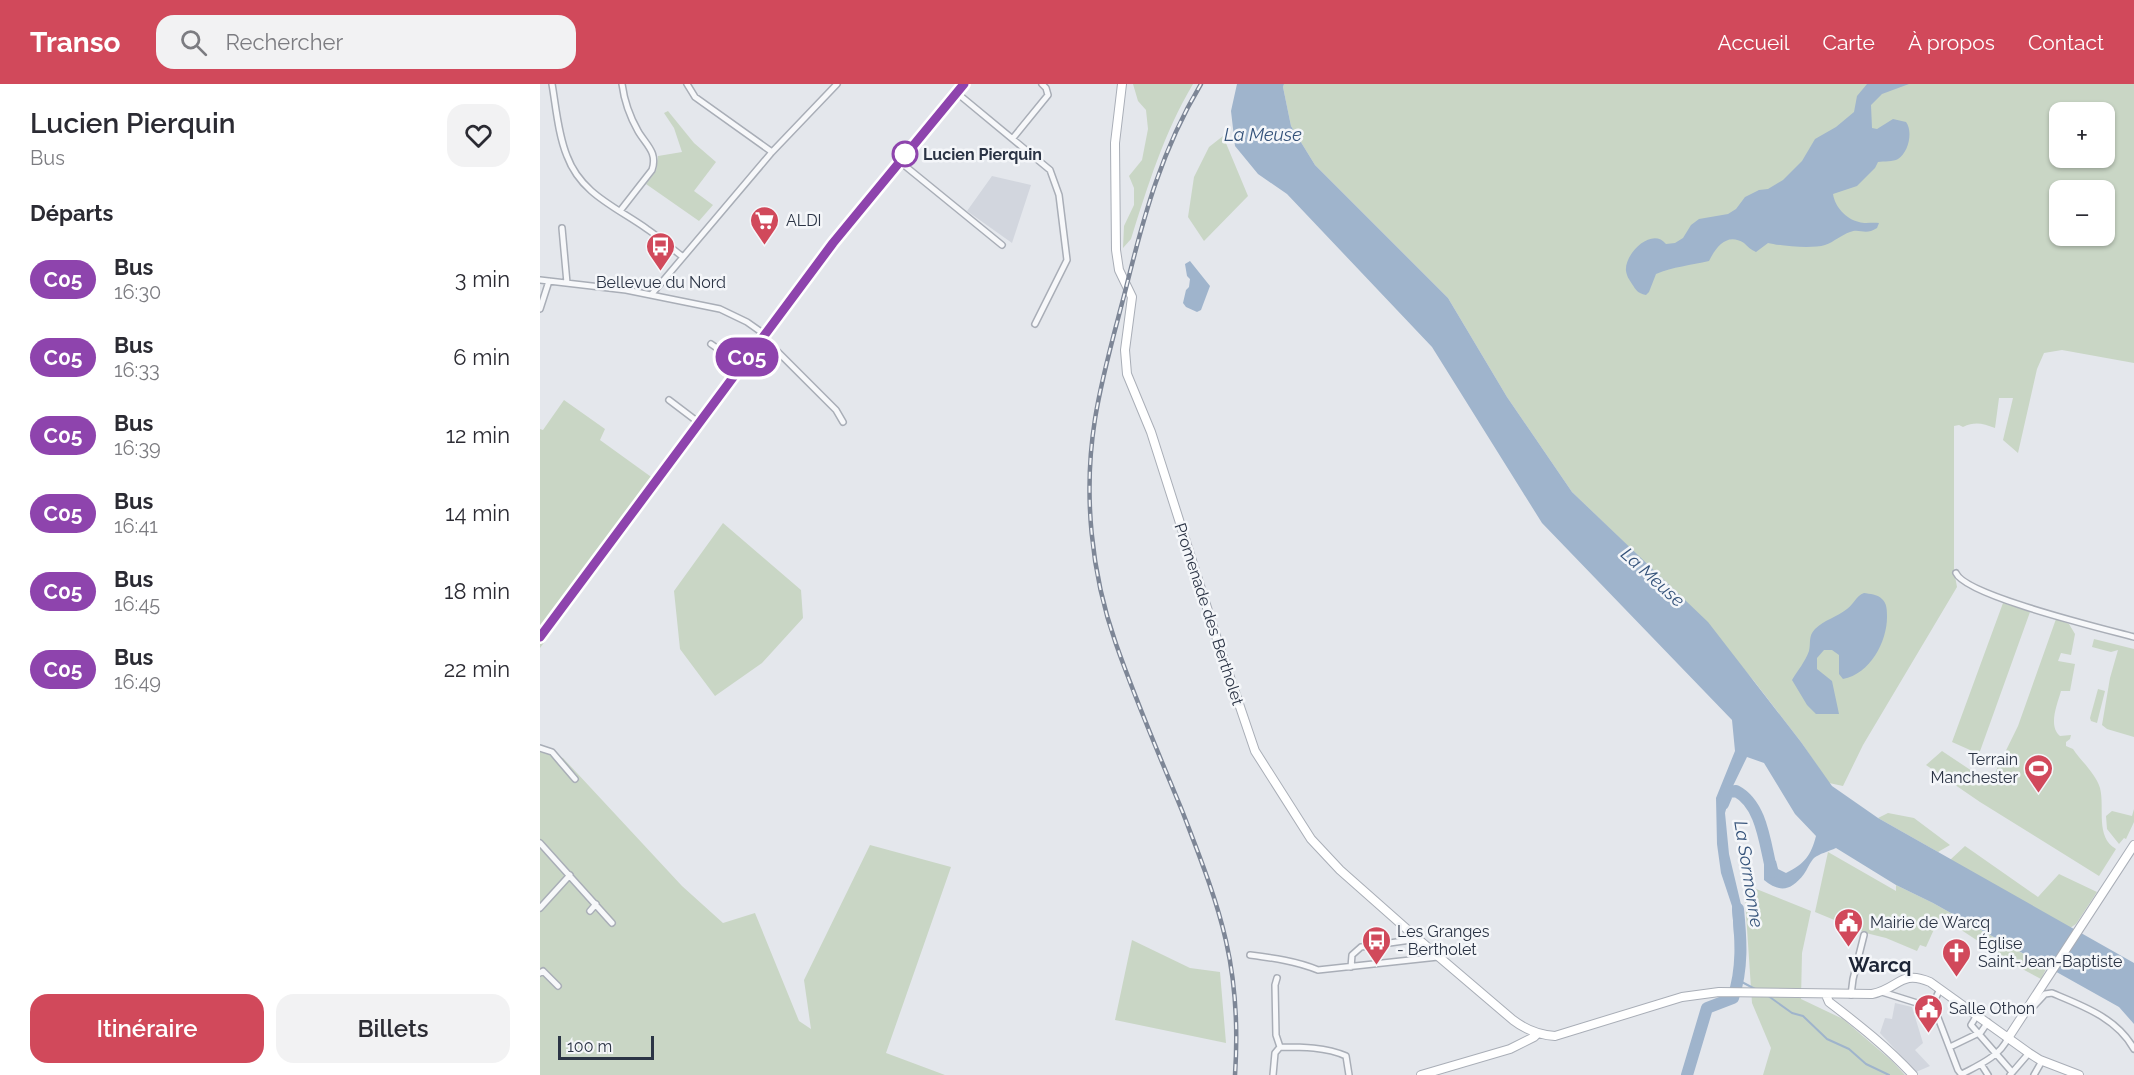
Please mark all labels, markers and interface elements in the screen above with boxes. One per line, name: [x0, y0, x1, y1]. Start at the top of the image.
search box: [156, 15, 576, 69]
text: Transo: [30, 26, 120, 59]
icon: search: [177, 26, 210, 59]
text: Rechercher: [225, 29, 343, 55]
text: Accueil: [1718, 30, 1790, 55]
text: Carte: [1823, 30, 1875, 55]
text: À propos: [1908, 30, 1995, 55]
text: Contact: [2028, 30, 2104, 55]
map controls: [2049, 102, 2115, 246]
button: +: [2049, 102, 2115, 168]
button: heart: [447, 104, 510, 167]
text: Lucien Pierquin: [30, 107, 235, 140]
water label: La Meuse: [1224, 124, 1302, 145]
marker: Lucien Pierquin: [892, 141, 918, 167]
place label: Lucien Pierquin: [923, 145, 1042, 164]
text: Bus: [30, 146, 65, 170]
button: −: [2049, 180, 2115, 246]
text: Départs: [30, 200, 113, 226]
supermarket icon: ALDI: [749, 204, 781, 246]
place label: ALDI: [786, 211, 822, 230]
bus stop icon: Bellevue du Nord: [645, 230, 677, 272]
text: Bus: [114, 254, 153, 280]
text: 3 min: [455, 266, 510, 292]
text: C05: [44, 267, 82, 292]
place label: Bellevue du Nord: [596, 273, 726, 292]
text: 16:30: [114, 280, 161, 304]
text: Bus: [114, 332, 153, 358]
line badge: C05: [712, 338, 782, 376]
text: 6 min: [453, 344, 510, 370]
text: C05: [44, 345, 82, 370]
text: C05: [728, 345, 766, 370]
text: 16:33: [114, 358, 160, 382]
text: Bus: [114, 410, 153, 436]
text: 12 min: [446, 422, 510, 448]
text: C05: [44, 423, 82, 448]
text: 16:39: [114, 436, 161, 460]
text: Bus: [114, 488, 153, 514]
text: 14 min: [445, 500, 510, 526]
text: C05: [44, 501, 82, 526]
text: 16:41: [114, 514, 158, 538]
street label: Promenade des Bertholet: [1171, 520, 1248, 708]
water label: La Meuse: [1617, 543, 1689, 611]
text: Bus: [114, 566, 153, 592]
text: 18 min: [444, 578, 510, 604]
text: C05: [44, 579, 82, 604]
text: 16:45: [114, 592, 160, 616]
text: Bus: [114, 644, 153, 670]
text: 22 min: [444, 656, 510, 682]
text: C05: [44, 657, 82, 682]
text: 16:49: [114, 670, 161, 694]
place label: Terrain Manchester: [1931, 750, 2018, 787]
sports icon: Terrain Manchester: [2023, 752, 2055, 794]
water label: La Sormonne: [1730, 819, 1768, 929]
public building icon: Mairie de Warcq: [1833, 906, 1865, 948]
place label: Mairie de Warcq: [1870, 913, 1990, 932]
place label: Les Granges - Bertholet: [1397, 922, 1490, 959]
bus stop icon: Les Granges - Bertholet: [1360, 924, 1392, 966]
place label: Église Saint-Jean-Baptiste: [1978, 933, 2122, 971]
church icon: Église Saint-Jean-Baptiste: [1941, 936, 1973, 978]
district label: Warcq: [1849, 953, 1911, 977]
public building icon: Salle Othon: [1912, 992, 1944, 1034]
button: Itinéraire: [30, 994, 264, 1063]
button: Billets: [276, 994, 510, 1063]
place label: Salle Othon: [1949, 999, 2035, 1018]
scale bar: [558, 1033, 654, 1060]
text: 100 m: [567, 1037, 612, 1056]

